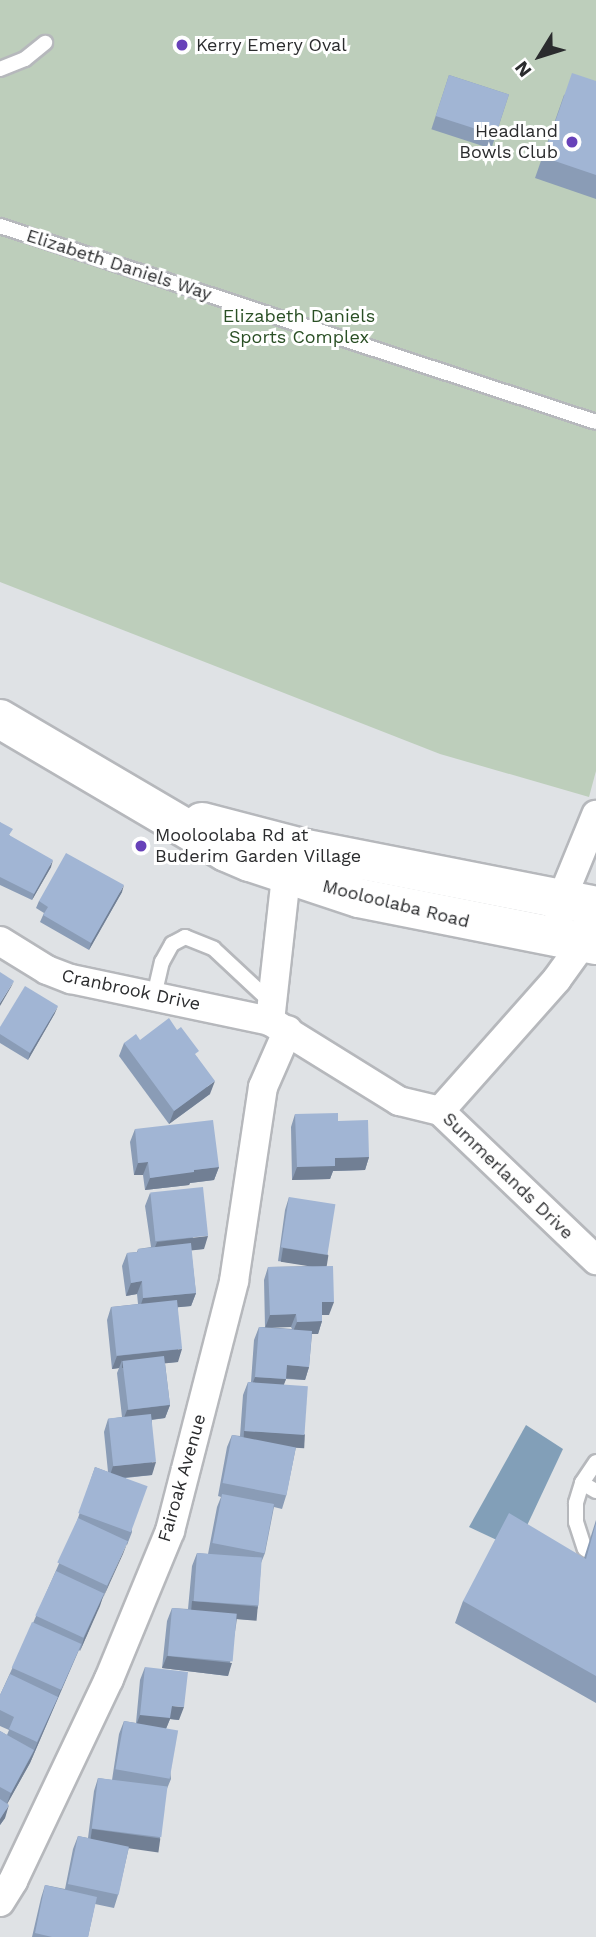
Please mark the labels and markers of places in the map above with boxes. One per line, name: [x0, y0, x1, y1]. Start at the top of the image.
place label: Kerry Emery Oval: [196, 34, 348, 56]
marker: Kerry Emery Oval: [174, 37, 190, 53]
place label: Headland Bowls Club: [459, 121, 558, 164]
marker: Headland Bowls Club: [564, 134, 580, 150]
place label: Mooloolaba Rd at Buderim Garden Village: [155, 825, 362, 868]
marker: Mooloolaba Rd at Buderim Garden Village: [133, 838, 149, 854]

